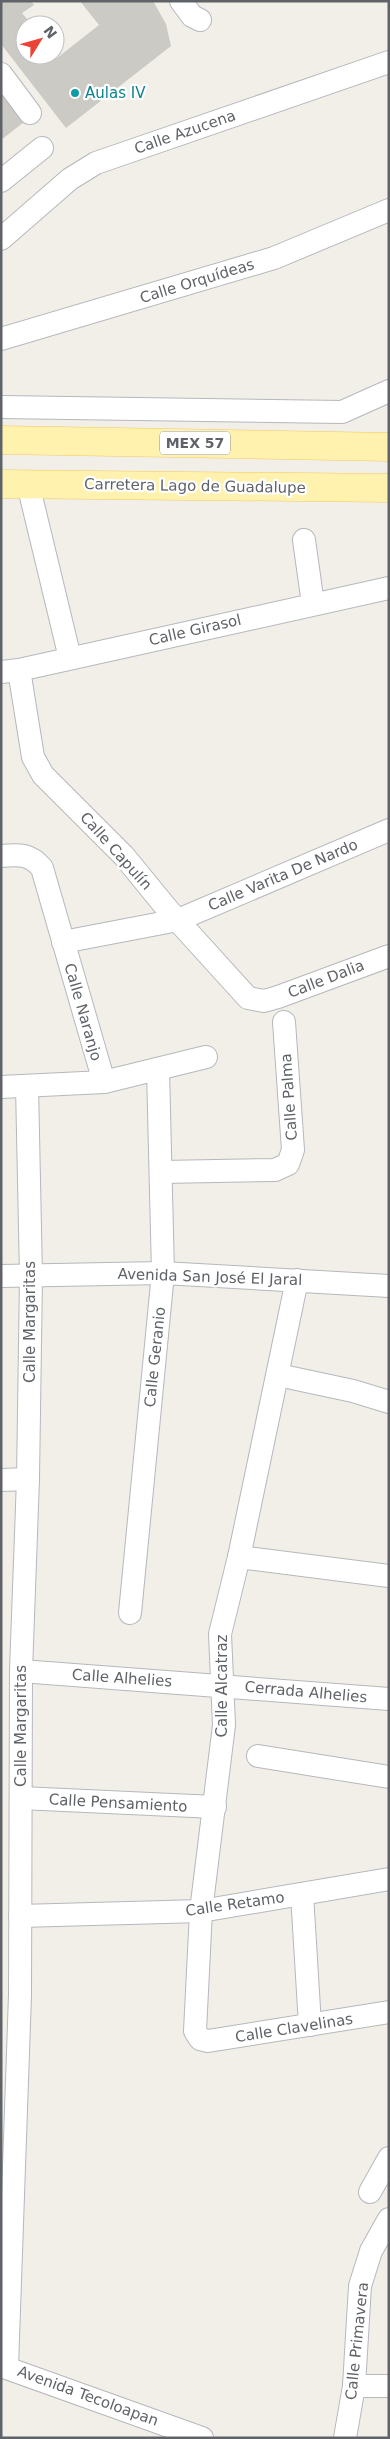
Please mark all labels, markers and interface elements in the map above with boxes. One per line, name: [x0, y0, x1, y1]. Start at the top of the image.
north arrow: [15, 15, 65, 65]
text: N: [40, 23, 60, 42]
place label: Aulas IV: [85, 84, 146, 102]
marker: Aulas IV: [69, 87, 81, 99]
street label: Calle Azucena: [132, 106, 238, 158]
street label: Calle Orquídeas: [138, 255, 257, 307]
road number: MEX 57: [160, 432, 230, 454]
street label: Carretera Lago de Guadalupe: [84, 475, 306, 497]
street label: Calle Girasol: [147, 611, 243, 649]
street label: Calle Capulín: [76, 808, 156, 894]
street label: Calle Varita De Nardo: [205, 835, 361, 915]
street label: Calle Dalia: [285, 956, 367, 1002]
street label: Calle Naranjo: [60, 961, 106, 1063]
street label: Calle Palma: [277, 1053, 301, 1141]
street label: Calle Margaritas: [21, 1261, 39, 1383]
street label: Avenida San José El Jaral: [117, 1265, 303, 1289]
street label: Calle Geranio: [141, 1306, 169, 1408]
street label: Calle Alcatraz: [213, 1634, 231, 1737]
street label: Calle Margaritas: [12, 1665, 30, 1787]
street label: Calle Alhelies: [71, 1666, 173, 1690]
street label: Cerrada Alhelies: [244, 1678, 368, 1706]
street label: Calle Pensamiento: [48, 1790, 188, 1816]
street label: Calle Retamo: [184, 1888, 286, 1920]
street label: Calle Clavelinas: [234, 2010, 354, 2046]
street label: Calle Primavera: [342, 2281, 372, 2401]
street label: Avenida Tecoloapan: [15, 2362, 161, 2430]

